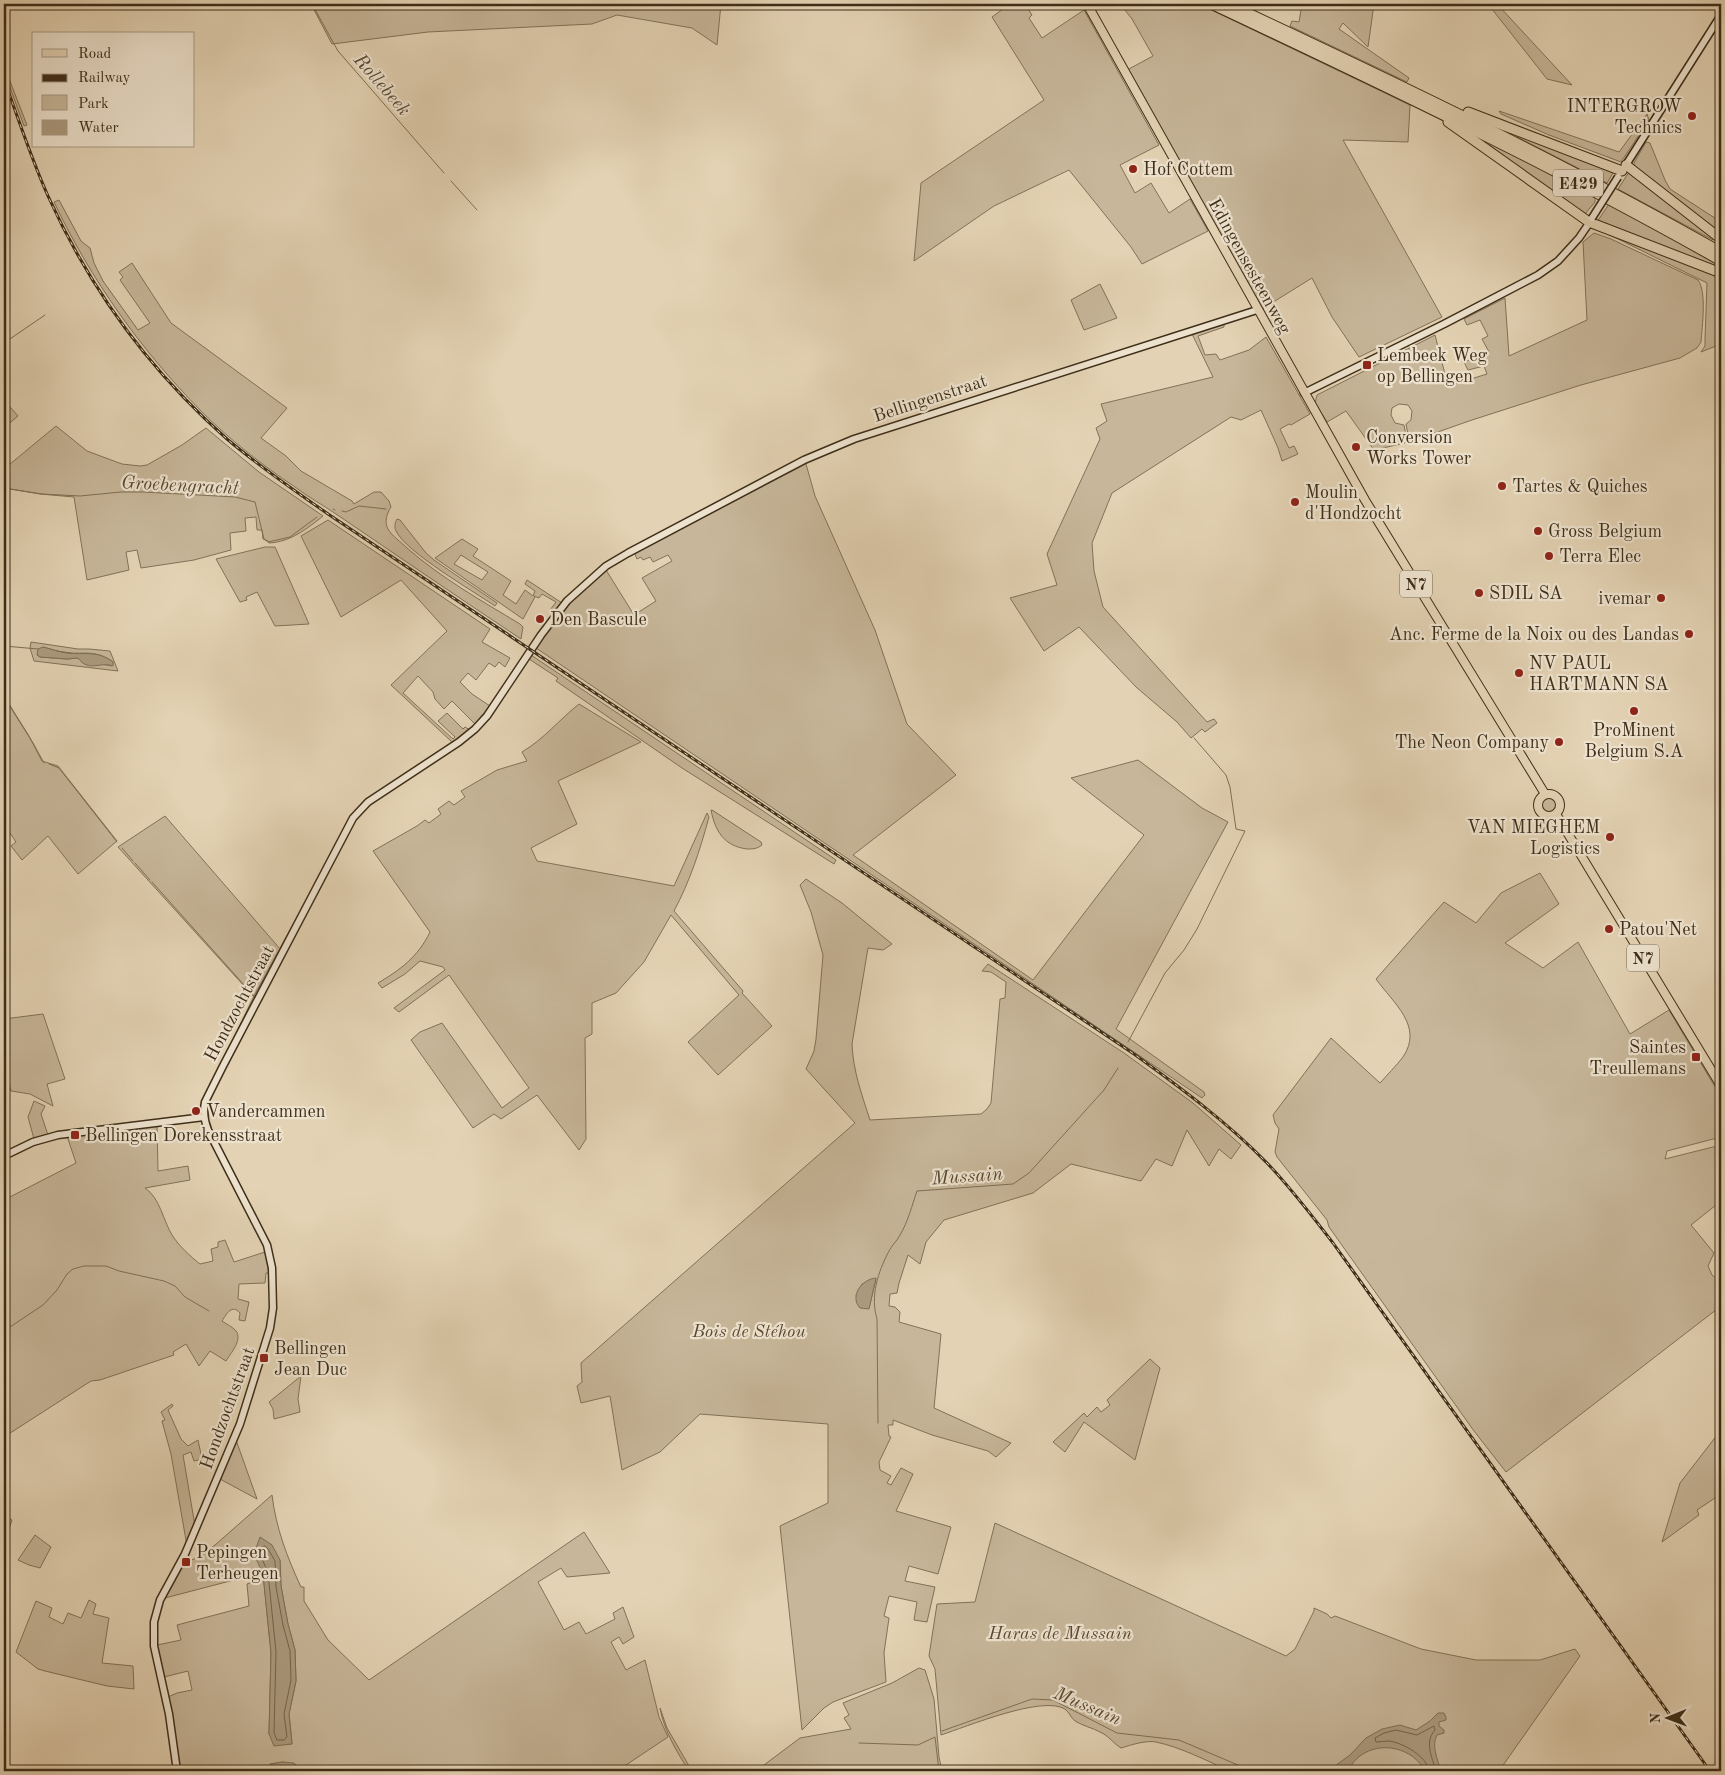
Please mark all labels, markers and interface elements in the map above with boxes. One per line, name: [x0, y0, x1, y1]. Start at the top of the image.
legend: [32, 32, 195, 148]
text: Road: [78, 47, 112, 62]
water label: Rollebeek: [349, 50, 413, 120]
text: Railway: [78, 71, 131, 86]
text: Park: [78, 97, 109, 112]
place label: INTERGROW Technics: [1567, 98, 1682, 137]
marker: INTERGROW Technics: [1686, 110, 1698, 122]
text: Water: [78, 121, 119, 136]
place label: Hof Cottem: [1143, 161, 1233, 179]
marker: Hof Cottem: [1127, 163, 1139, 175]
road number: E429: [1553, 170, 1603, 197]
street label: Edingensesteenweg: [1204, 196, 1294, 337]
place label: Lembeek Weg op Bellingen: [1377, 347, 1488, 386]
marker: Lembeek Weg op Bellingen: [1361, 359, 1373, 371]
street label: Bellingenstraat: [871, 372, 989, 426]
place label: Conversion Works Tower: [1366, 429, 1472, 468]
marker: Conversion Works Tower: [1350, 441, 1362, 453]
water label: Groebengracht: [120, 474, 240, 499]
place label: Tartes & Quiches: [1512, 478, 1648, 496]
marker: Tartes & Quiches: [1496, 480, 1508, 492]
place label: Moulin d'Hondzocht: [1305, 484, 1402, 523]
marker: Moulin d'Hondzocht: [1289, 496, 1301, 508]
place label: Gross Belgium: [1548, 523, 1662, 541]
marker: Gross Belgium: [1532, 525, 1544, 537]
place label: Terra Elec: [1559, 548, 1641, 566]
marker: Terra Elec: [1543, 550, 1555, 562]
road number: N7: [1400, 570, 1432, 598]
place label: SDIL SA: [1489, 585, 1563, 603]
marker: SDIL SA: [1473, 587, 1485, 599]
place label: ivemar: [1599, 590, 1652, 608]
marker: ivemar: [1655, 592, 1667, 604]
place label: Den Bascule: [550, 611, 647, 629]
marker: Den Bascule: [534, 613, 546, 625]
place label: Anc. Ferme de la Noix ou des Landas: [1389, 626, 1679, 644]
marker: Anc. Ferme de la Noix ou des Landas: [1683, 628, 1695, 640]
place label: NV PAUL HARTMANN SA: [1529, 655, 1669, 694]
marker: NV PAUL HARTMANN SA: [1513, 667, 1525, 679]
marker: ProMinent Belgium S.A: [1628, 705, 1640, 717]
place label: ProMinent Belgium S.A: [1584, 722, 1684, 761]
place label: The Neon Company: [1394, 734, 1549, 752]
marker: The Neon Company: [1553, 736, 1565, 748]
place label: VAN MIEGHEM Logistics: [1467, 819, 1600, 858]
marker: VAN MIEGHEM Logistics: [1604, 831, 1616, 843]
place label: Patou'Net: [1619, 921, 1697, 939]
marker: Patou'Net: [1603, 923, 1615, 935]
street label: Hondzochtstraat: [202, 942, 278, 1064]
road number: N7: [1627, 944, 1659, 971]
place label: Saintes Treullemans: [1589, 1039, 1686, 1078]
marker: Saintes Treullemans: [1690, 1051, 1702, 1063]
place label: Vandercammen: [206, 1103, 326, 1121]
marker: Vandercammen: [190, 1105, 202, 1117]
place label: Bellingen Dorekensstraat: [85, 1127, 282, 1145]
marker: Bellingen Dorekensstraat: [69, 1129, 81, 1141]
water label: Mussain: [930, 1166, 1003, 1190]
park label: Bois de Stéhou: [691, 1323, 806, 1341]
place label: Bellingen Jean Duc: [274, 1340, 347, 1379]
street label: Hondzochtstraat: [197, 1345, 258, 1472]
marker: Bellingen Jean Duc: [258, 1352, 270, 1364]
place label: Pepingen Terheugen: [196, 1544, 279, 1583]
marker: Pepingen Terheugen: [180, 1556, 192, 1568]
park label: Haras de Mussain: [987, 1625, 1132, 1643]
water label: Mussain: [1050, 1684, 1124, 1730]
north arrow: [1642, 1692, 1692, 1742]
text: N: [1649, 1712, 1663, 1724]

